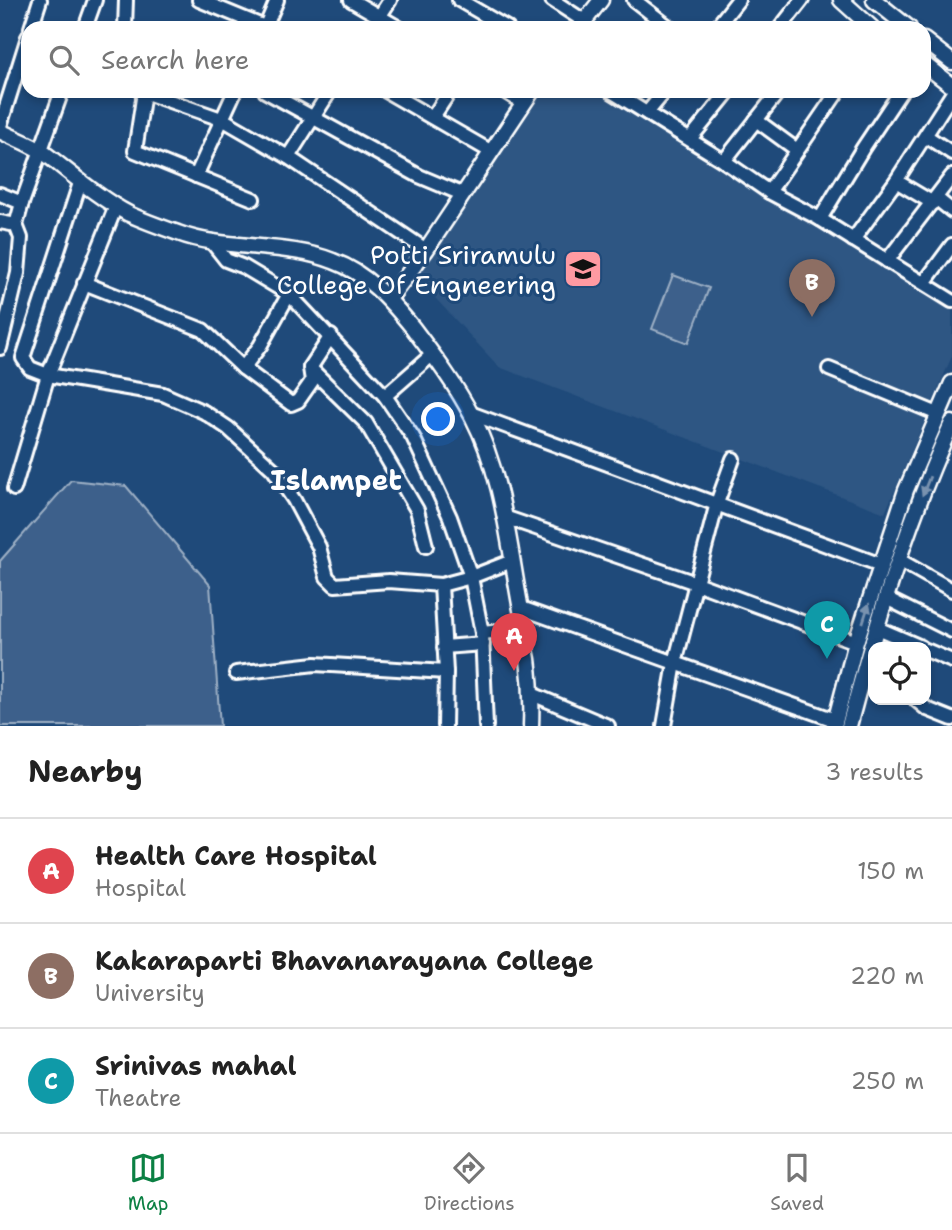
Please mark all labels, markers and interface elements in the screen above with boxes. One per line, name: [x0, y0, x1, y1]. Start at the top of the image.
search box: [21, 21, 931, 98]
icon: search: [45, 41, 83, 79]
text: Search here: [101, 42, 250, 77]
place label: Potti Sriramulu College Of Engneering: [277, 237, 556, 302]
school or university icon: Potti Sriramulu College Of Engneering: [562, 248, 604, 290]
pin: B: [789, 259, 835, 317]
your location: [421, 402, 455, 436]
district label: Islampet: [270, 461, 402, 499]
one-way arrow: [920, 476, 931, 497]
pin: C: [804, 601, 850, 659]
one-way arrow: [861, 603, 872, 624]
pin: A: [491, 613, 537, 671]
map controls: [868, 642, 931, 705]
button: locate: [868, 642, 931, 705]
text: Nearby: [28, 751, 143, 792]
text: 3 results: [825, 757, 924, 787]
text: Health Care Hospital: [95, 838, 377, 873]
text: A: [42, 856, 60, 886]
text: 150 m: [857, 856, 924, 886]
text: Hospital: [95, 873, 186, 903]
text: Kakaraparti Bhavanarayana College: [95, 943, 594, 978]
text: B: [44, 961, 58, 991]
text: 220 m: [850, 961, 924, 991]
text: University: [95, 978, 205, 1008]
text: Srinivas mahal: [95, 1048, 296, 1083]
text: C: [44, 1066, 58, 1096]
text: 250 m: [851, 1066, 924, 1096]
text: Theatre: [95, 1083, 182, 1113]
tab: Map: [128, 1149, 168, 1216]
tab: Directions: [424, 1149, 515, 1216]
tab: Saved: [770, 1149, 824, 1216]

